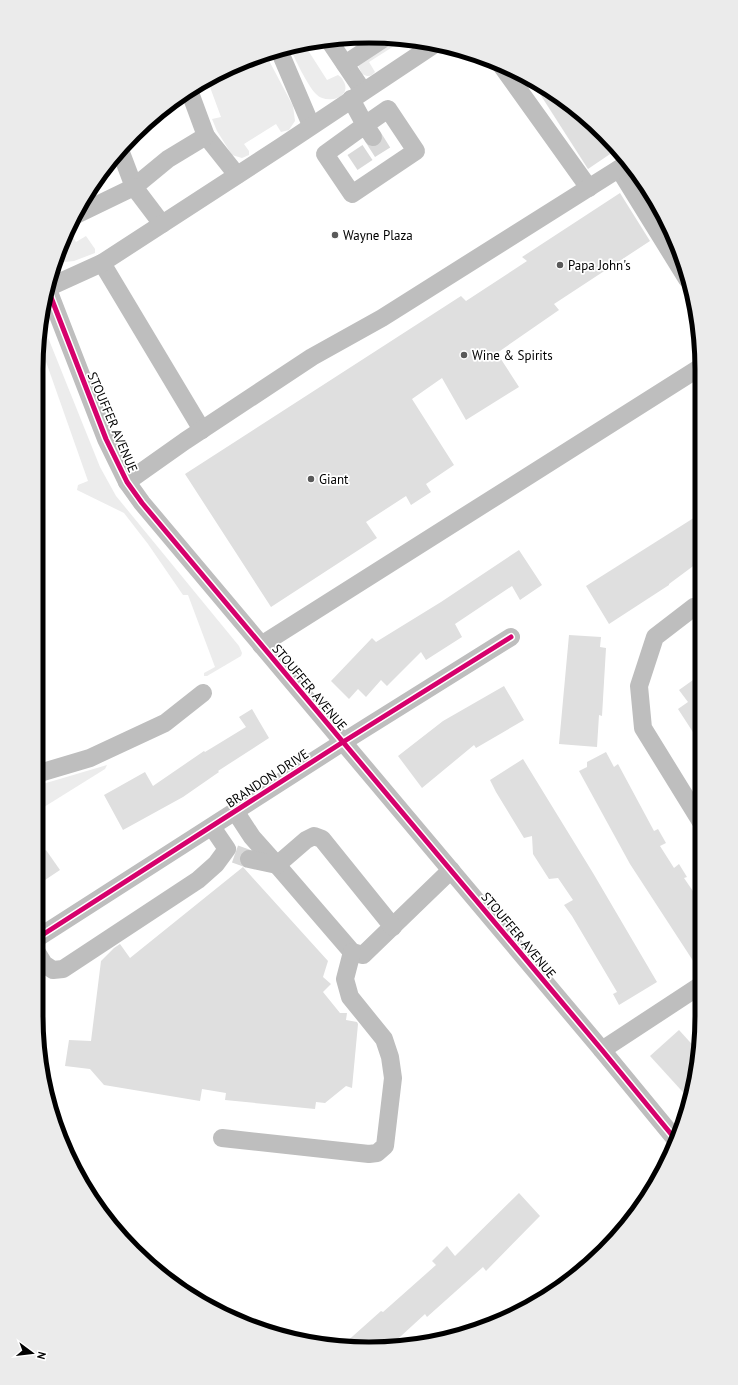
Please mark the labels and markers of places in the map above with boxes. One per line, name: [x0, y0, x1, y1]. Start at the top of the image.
place label: Wayne Plaza: [343, 227, 413, 244]
marker: Wayne Plaza: [330, 230, 340, 240]
place label: Papa John's: [568, 257, 631, 274]
marker: Papa John's: [555, 260, 565, 270]
place label: Wine & Spirits: [472, 347, 553, 364]
marker: Wine & Spirits: [459, 350, 469, 360]
place label: Giant: [319, 471, 349, 488]
marker: Giant: [306, 474, 316, 484]

